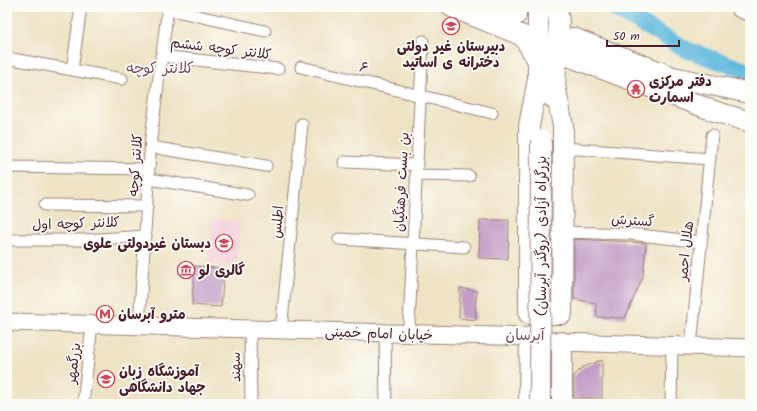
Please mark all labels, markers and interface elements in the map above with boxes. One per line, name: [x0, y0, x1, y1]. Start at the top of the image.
school or university icon: دبیرستان غیر دولتی دخترانه ی اساتید: [441, 16, 461, 36]
scale bar: [607, 22, 679, 48]
text: 50 m: [613, 27, 640, 46]
street label: کلانتر کوچه ششم: [169, 32, 273, 66]
place label: دبیرستان غیر دولتی دخترانه ی اساتید: [397, 36, 505, 74]
street label: ۶: [357, 56, 371, 80]
district label: کلانتر کوچه: [126, 57, 194, 81]
place label: دفتر مرکزی اسمارت: [649, 71, 712, 109]
temple icon: دفتر مرکزی اسمارت: [626, 79, 646, 99]
street label: بن بست فرهنگیان: [388, 131, 416, 233]
street label: کلانتر کوچه: [123, 133, 149, 197]
street label: بزرگراه آزادی (روگذر آبرسان): [531, 156, 553, 316]
street label: اطلس: [266, 205, 290, 239]
street label: گسترش: [611, 209, 655, 233]
street label: کلانتر کوچه اول: [32, 211, 120, 237]
street label: هلال احمر: [672, 220, 700, 283]
place label: دبستان غیردولتی علوی: [83, 233, 211, 255]
school or university icon: دبستان غیردولتی علوی: [214, 233, 234, 253]
museum icon: گالری لو: [176, 260, 196, 280]
place label: گالری لو: [198, 260, 246, 282]
metro station icon: مترو آبرسان: [95, 304, 115, 324]
place label: مترو آبرسان: [118, 304, 186, 326]
street label: خیابان امام خمینی: [325, 321, 433, 347]
district label: آبرسان: [506, 324, 546, 348]
street label: بزرگمهر: [60, 341, 87, 386]
street label: سهند: [225, 352, 247, 382]
place label: آموزشگاه زبان جهاد دانشگاهی: [119, 361, 205, 399]
school or university icon: آموزشگاه زبان جهاد دانشگاهی: [96, 369, 116, 389]

